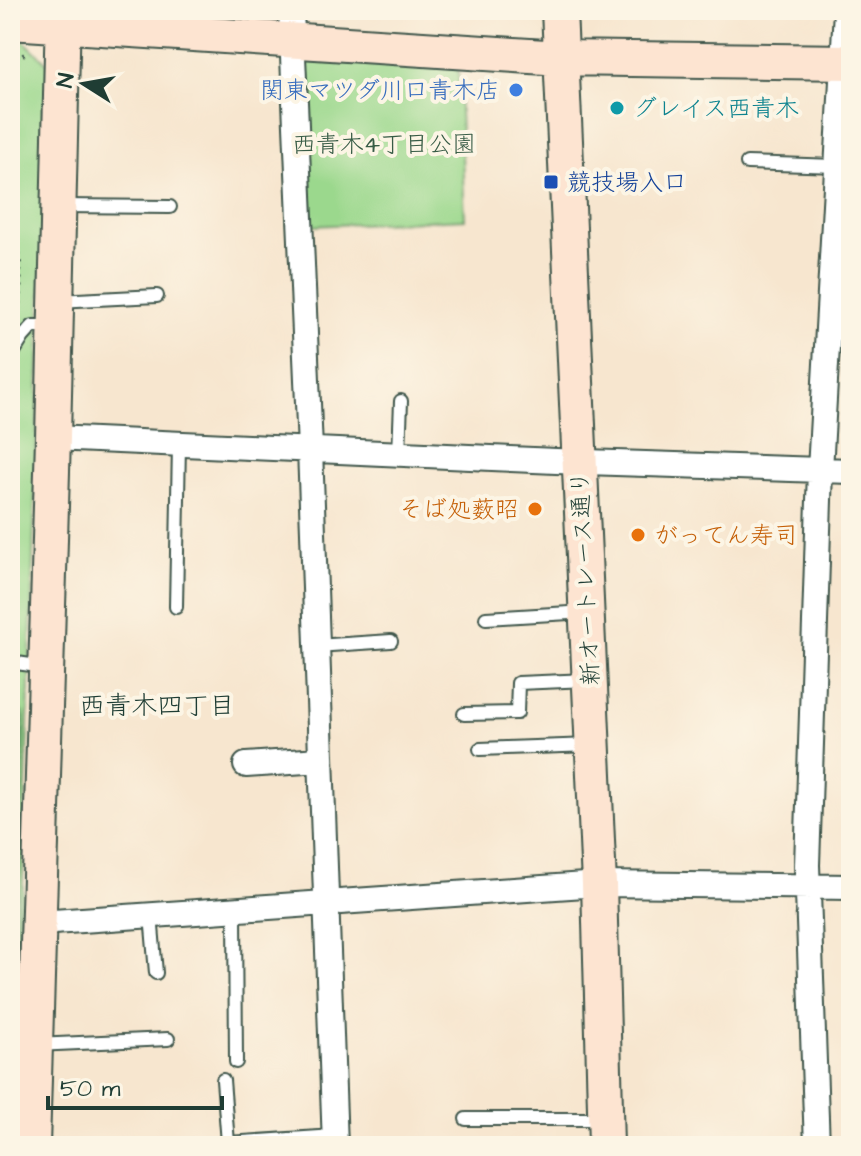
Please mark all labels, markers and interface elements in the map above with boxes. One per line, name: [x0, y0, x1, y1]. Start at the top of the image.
north arrow: [44, 44, 124, 124]
text: N: [49, 71, 82, 90]
place label: 関東マツダ川口青木店: [260, 74, 500, 108]
marker: 関東マツダ川口青木店: [507, 81, 525, 99]
place label: グレイス西青木: [633, 92, 799, 126]
marker: グレイス西青木: [608, 99, 626, 117]
park label: 西青木4丁目公園: [292, 128, 476, 162]
place label: 競技場入口: [567, 166, 687, 200]
marker: 競技場入口: [542, 173, 560, 191]
street label: 新オートレース通り: [563, 469, 609, 686]
place label: そば処薮昭: [399, 493, 519, 527]
marker: そば処薮昭: [526, 500, 544, 518]
place label: がってん寿司: [654, 519, 798, 553]
marker: がってん寿司: [629, 526, 647, 544]
district label: 西青木四丁目: [79, 688, 235, 724]
scale bar: [48, 1060, 222, 1110]
text: 50 m: [60, 1072, 121, 1106]

